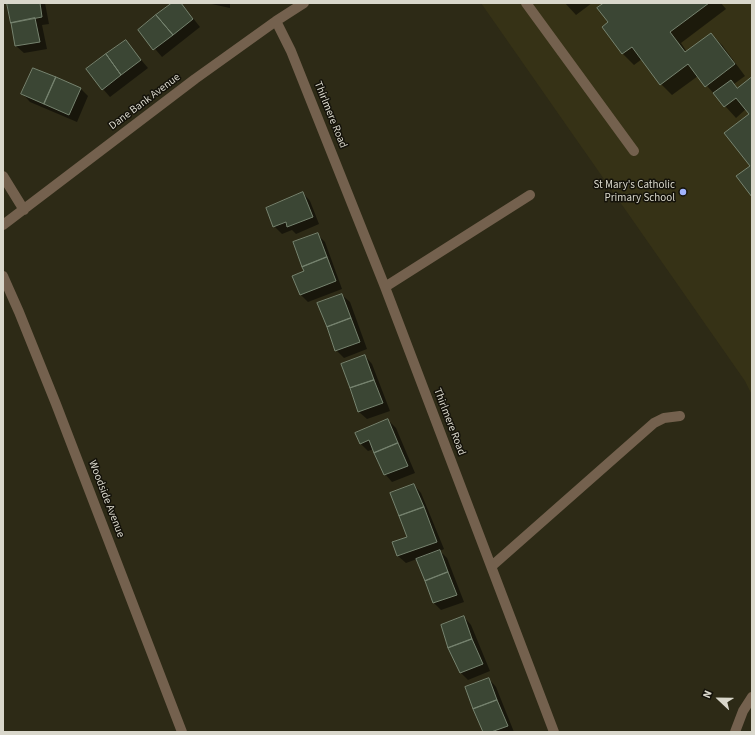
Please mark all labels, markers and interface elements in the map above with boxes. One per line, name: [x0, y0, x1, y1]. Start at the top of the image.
street label: Dane Bank Avenue: [107, 71, 183, 133]
street label: Thirlmere Road: [311, 80, 349, 150]
place label: St Mary's Catholic Primary School: [594, 179, 675, 205]
marker: St Mary's Catholic Primary School: [678, 187, 688, 197]
street label: Thirlmere Road: [430, 387, 468, 457]
street label: Woodside Avenue: [85, 459, 127, 539]
north arrow: [699, 679, 739, 719]
text: N: [699, 688, 716, 701]

